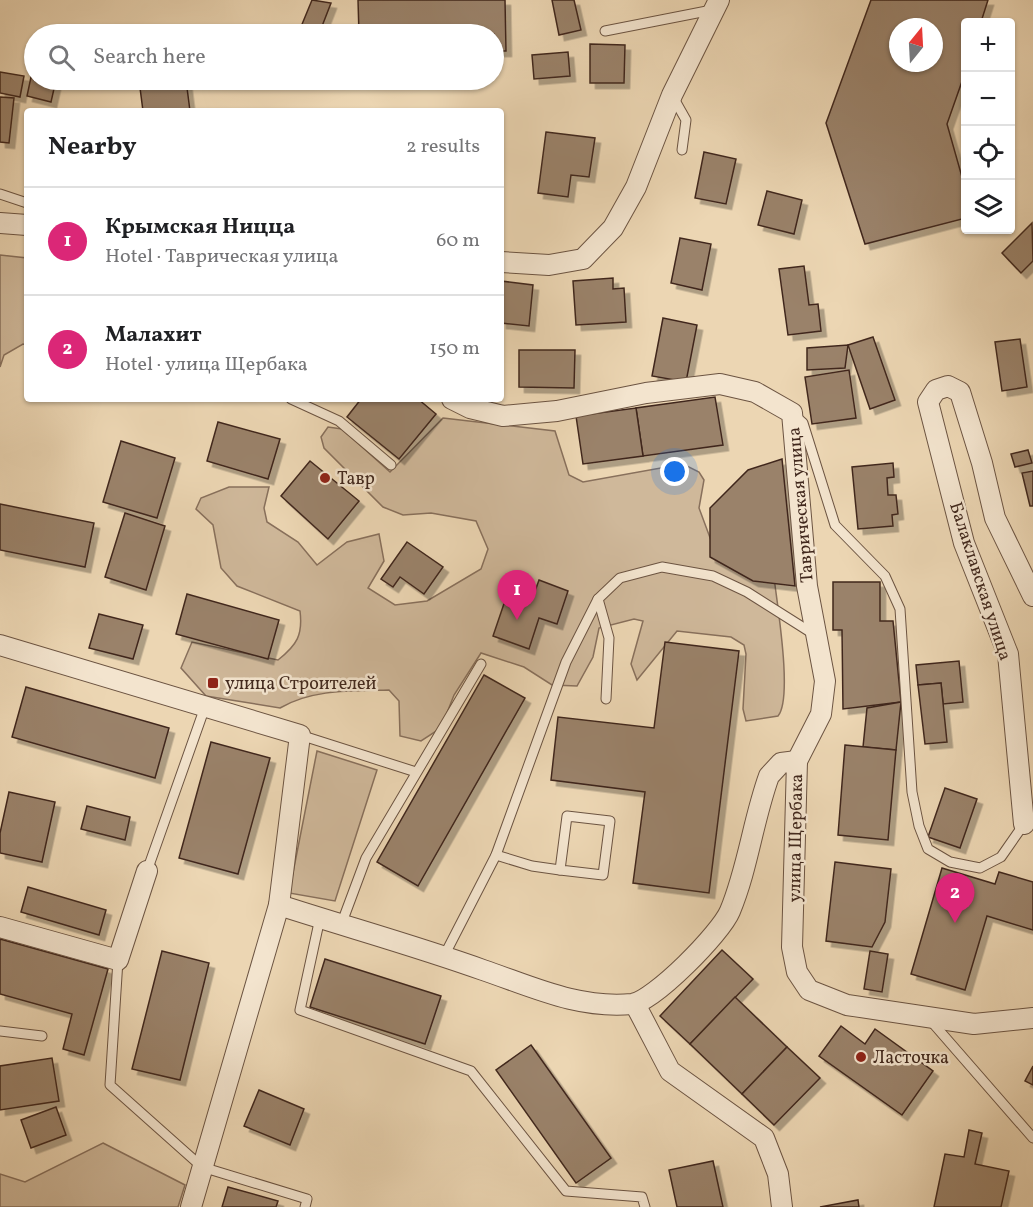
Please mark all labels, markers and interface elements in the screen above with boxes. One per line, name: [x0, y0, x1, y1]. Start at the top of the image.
north arrow: [889, 18, 943, 72]
map controls: [961, 18, 1015, 234]
button: +: [961, 18, 1015, 72]
search box: [24, 24, 504, 90]
icon: search: [45, 41, 78, 74]
text: Search here: [93, 42, 206, 73]
button: −: [961, 72, 1015, 126]
button: locate: [961, 126, 1015, 180]
text: Nearby: [48, 129, 137, 165]
text: 2 results: [406, 133, 480, 161]
button: layers: [961, 180, 1015, 234]
text: Крымская Ницца: [105, 212, 295, 243]
text: 1: [63, 227, 72, 255]
text: 60 m: [436, 227, 480, 255]
text: Hotel · Таврическая улица: [105, 243, 338, 271]
text: Малахит: [105, 320, 202, 351]
text: 2: [62, 335, 73, 363]
text: 150 m: [429, 335, 480, 363]
text: Hotel · улица Щербака: [105, 351, 308, 379]
street label: Таврическая улица: [782, 426, 821, 584]
your location: [660, 457, 689, 486]
place label: Тавр: [337, 467, 375, 492]
marker: Тавр: [318, 471, 332, 485]
street label: Балаклавская улица: [942, 499, 1017, 664]
pin: 1: [498, 570, 536, 620]
place label: улица Строителей: [225, 672, 377, 697]
marker: улица Строителей: [206, 676, 220, 690]
street label: улица Щербака: [783, 773, 810, 903]
pin: 2: [936, 874, 974, 923]
place label: Ласточка: [873, 1046, 949, 1071]
marker: Ласточка: [854, 1050, 868, 1064]

